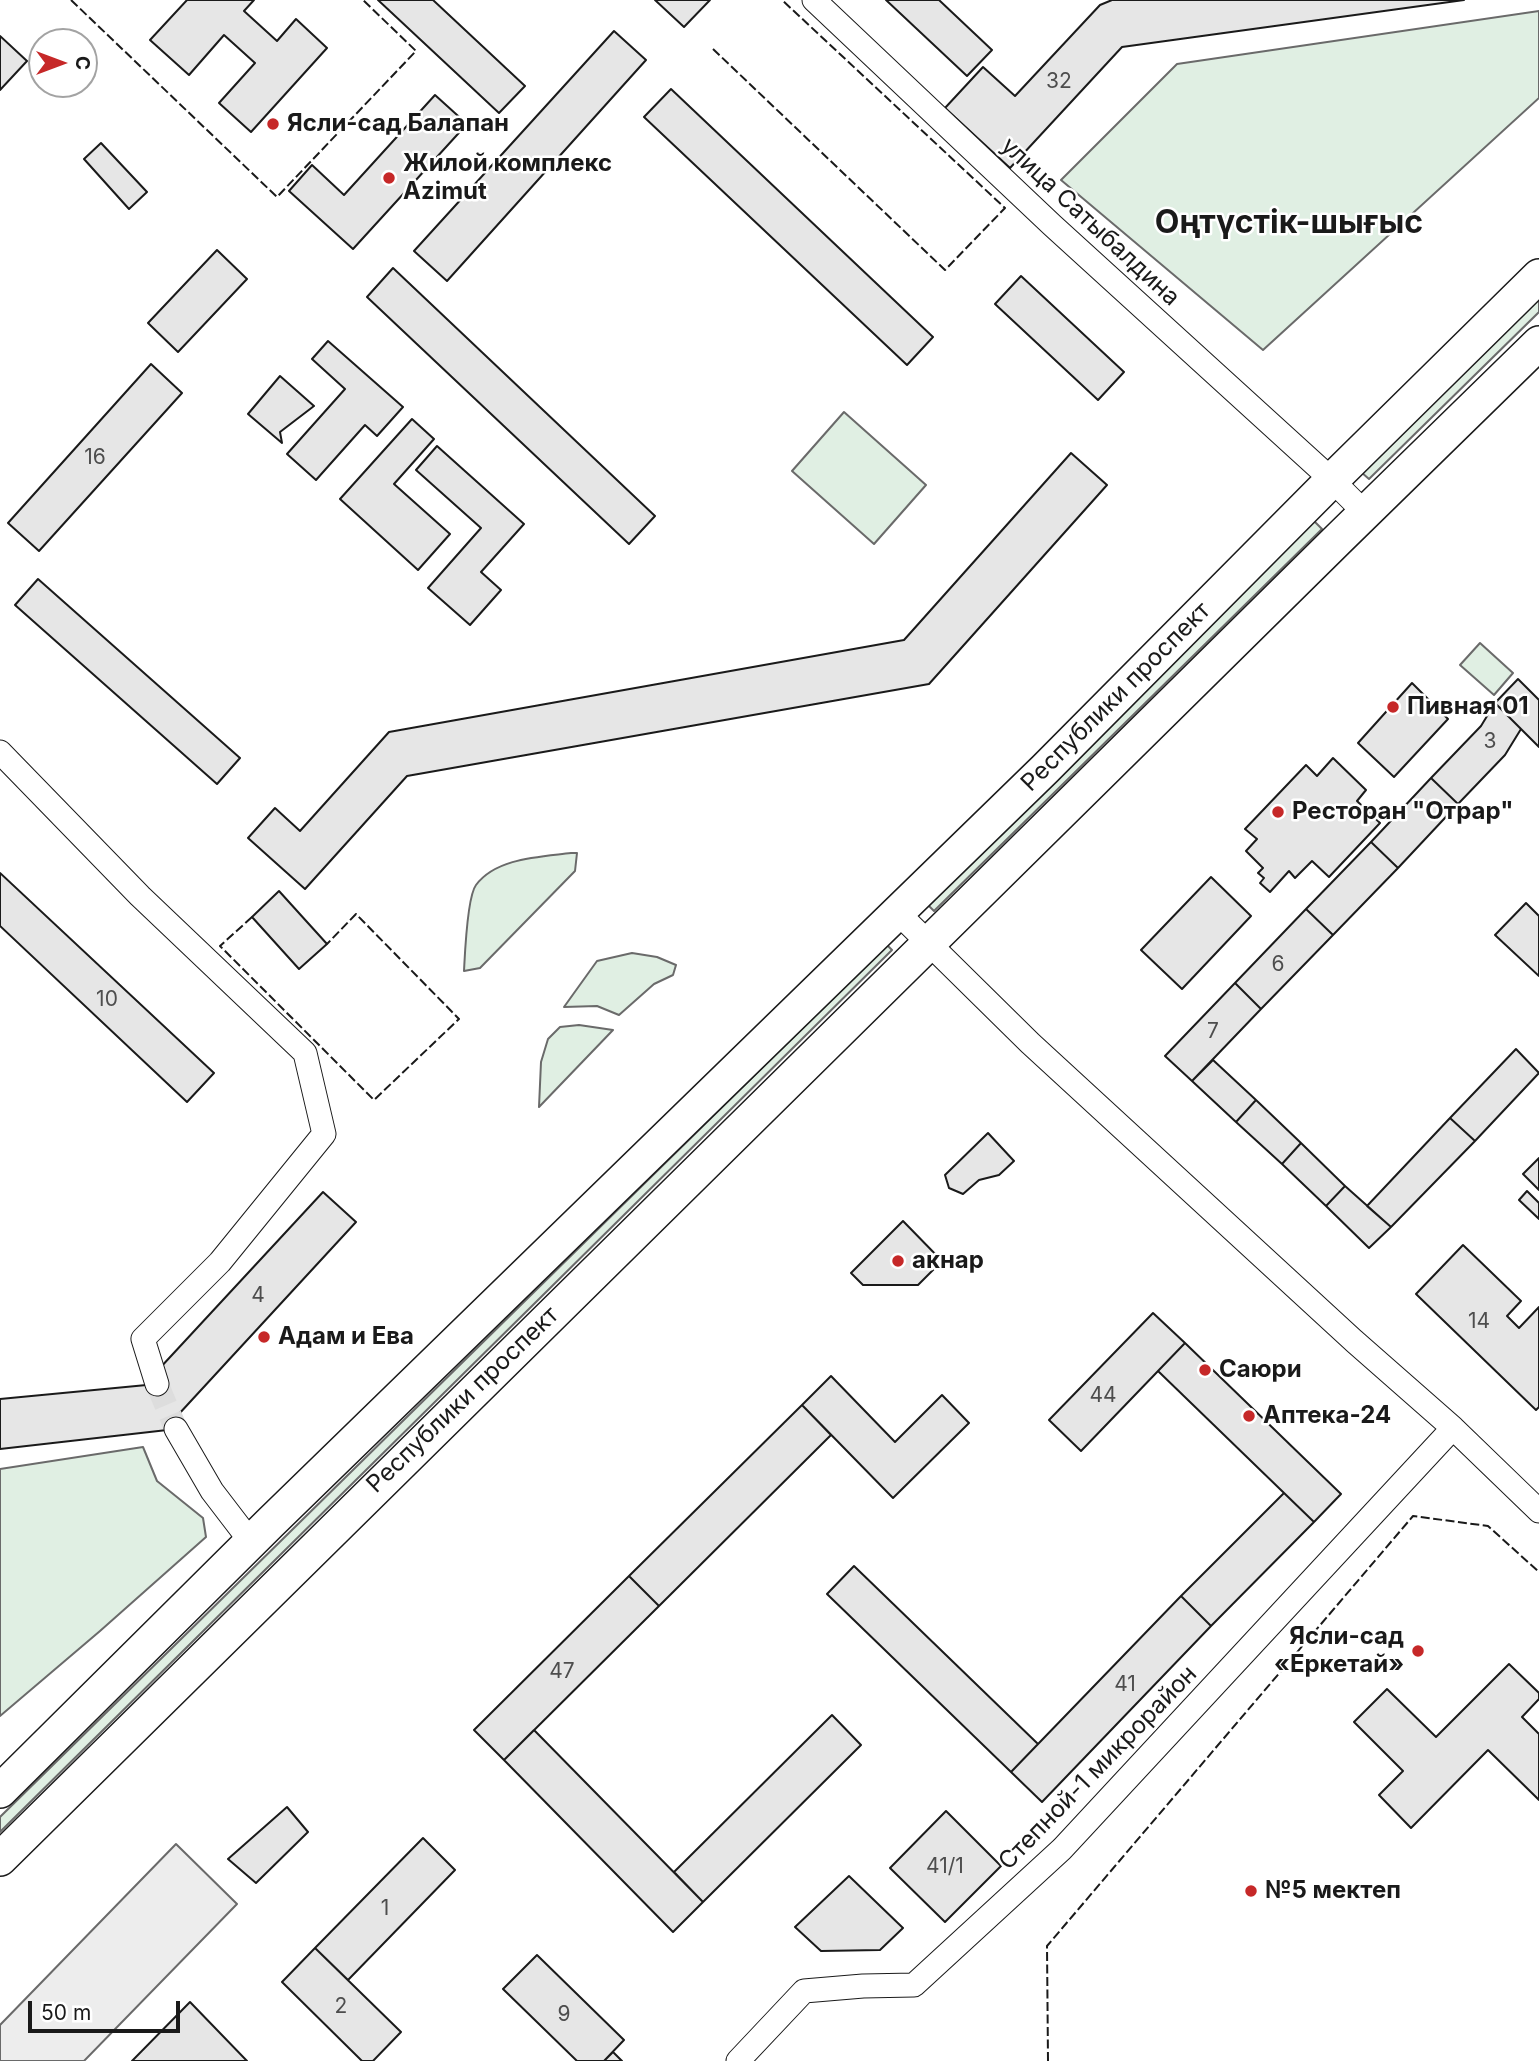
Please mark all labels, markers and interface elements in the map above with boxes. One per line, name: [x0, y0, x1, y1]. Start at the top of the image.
north arrow: [28, 28, 98, 98]
text: С: [71, 56, 94, 70]
house number: 32: [1046, 69, 1072, 95]
place label: Ясли-сад Балапан: [287, 110, 509, 138]
marker: Ясли-сад Балапан: [265, 116, 281, 132]
street label: улица Сатыбалдина: [995, 132, 1185, 312]
place label: Жилой комплекс Azimut: [403, 150, 612, 206]
marker: Жилой комплекс Azimut: [381, 170, 397, 186]
district label: Оңтүстік-шығыс: [1155, 204, 1423, 242]
house number: 16: [84, 445, 106, 471]
street label: Республики проспект: [1015, 596, 1217, 798]
place label: Пивная 01: [1407, 693, 1529, 721]
marker: Пивная 01: [1385, 699, 1401, 715]
house number: 3: [1484, 729, 1496, 755]
place label: Ресторан "Отрар": [1292, 798, 1513, 826]
marker: Ресторан "Отрар": [1270, 804, 1286, 820]
house number: 6: [1271, 952, 1285, 978]
house number: 10: [96, 987, 118, 1013]
house number: 7: [1207, 1019, 1219, 1045]
place label: акнар: [912, 1247, 984, 1275]
marker: акнар: [890, 1253, 906, 1269]
house number: 4: [251, 1283, 265, 1309]
street label: Республики проспект: [361, 1301, 565, 1499]
house number: 14: [1468, 1309, 1490, 1335]
place label: Адам и Ева: [278, 1323, 414, 1351]
marker: Адам и Ева: [256, 1329, 272, 1345]
place label: Саюри: [1219, 1356, 1302, 1384]
marker: Саюри: [1197, 1362, 1213, 1378]
house number: 44: [1089, 1383, 1117, 1409]
place label: Аптека-24: [1263, 1402, 1391, 1430]
marker: Аптека-24: [1241, 1408, 1257, 1424]
place label: Ясли-сад «Еркетай»: [1274, 1623, 1404, 1679]
marker: Ясли-сад «Еркетай»: [1410, 1643, 1426, 1659]
house number: 47: [549, 1659, 575, 1685]
street label: Степной-1 микрорайон: [993, 1660, 1203, 1876]
house number: 41: [1114, 1672, 1136, 1698]
house number: 41/1: [926, 1854, 964, 1880]
place label: №5 мектеп: [1265, 1877, 1401, 1905]
marker: №5 мектеп: [1243, 1883, 1259, 1899]
house number: 1: [381, 1896, 389, 1922]
scale bar: [32, 1988, 184, 2032]
house number: 2: [335, 1994, 347, 2020]
text: 50 m: [41, 2000, 91, 2025]
house number: 9: [557, 2002, 571, 2028]

